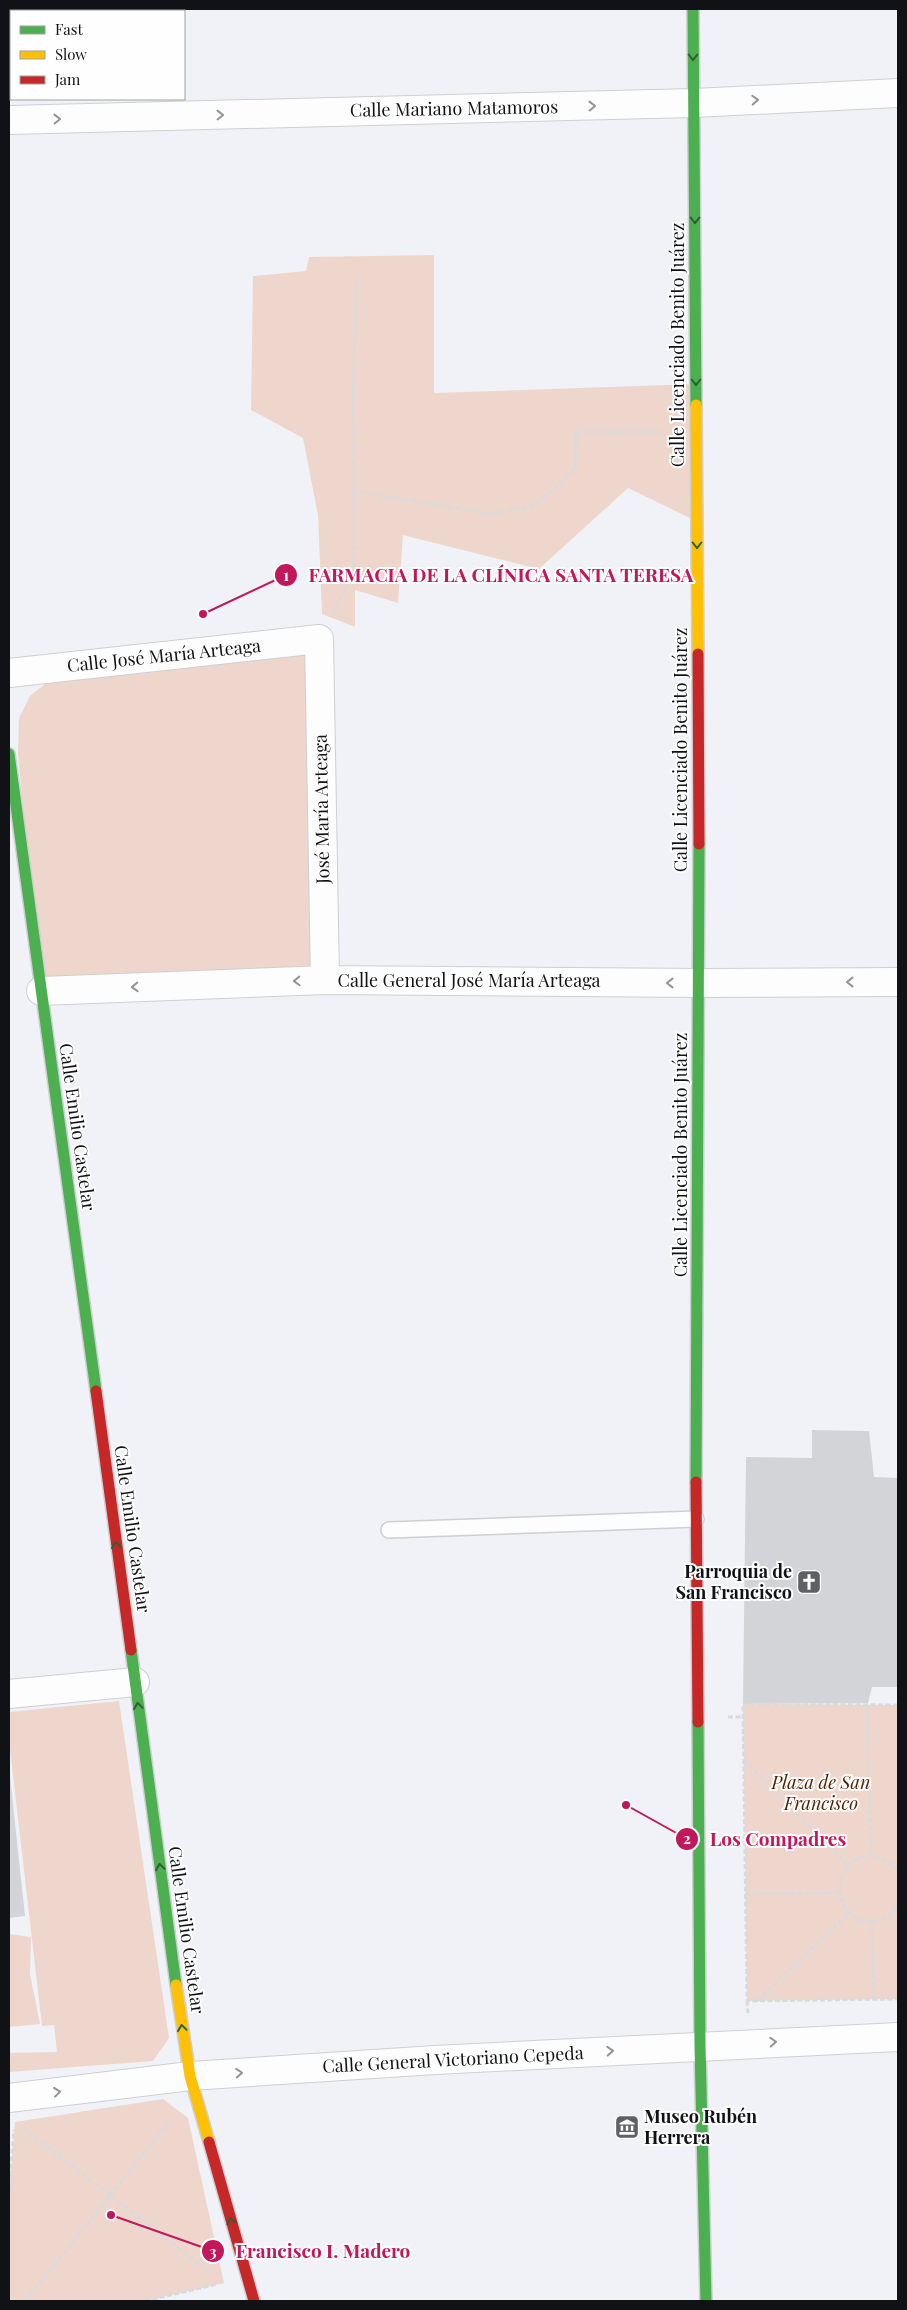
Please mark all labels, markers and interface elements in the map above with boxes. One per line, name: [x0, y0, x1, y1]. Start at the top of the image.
legend: [10, 10, 185, 100]
text: Fast: [55, 19, 84, 39]
text: Slow: [55, 44, 87, 64]
one-way arrow: [688, 54, 698, 62]
text: Jam: [54, 69, 81, 89]
street label: Calle Mariano Matamoros: [350, 94, 558, 122]
one-way arrow: [751, 95, 759, 106]
one-way arrow: [589, 100, 597, 111]
one-way arrow: [216, 109, 224, 120]
one-way arrow: [54, 113, 62, 124]
one-way arrow: [690, 216, 700, 224]
street label: Calle Licenciado Benito Juárez: [665, 223, 689, 467]
one-way arrow: [691, 379, 701, 387]
one-way arrow: [692, 542, 702, 549]
callout: FARMACIA DE LA CLÍNICA SANTA TERESA: [273, 558, 704, 592]
text: FARMACIA DE LA CLÍNICA SANTA TERESA: [308, 561, 694, 587]
text: 1: [283, 565, 289, 585]
street label: Calle Licenciado Benito Juárez: [668, 628, 692, 872]
street label: Calle José María Arteaga: [66, 633, 262, 677]
street label: José María Arteaga: [308, 734, 334, 885]
street label: Calle General José María Arteaga: [338, 968, 600, 992]
one-way arrow: [293, 976, 300, 986]
one-way arrow: [845, 977, 853, 987]
one-way arrow: [665, 978, 673, 988]
one-way arrow: [130, 982, 138, 992]
street label: Calle Licenciado Benito Juárez: [668, 1033, 692, 1277]
street label: Calle Emilio Castelar: [54, 1041, 102, 1212]
street label: Calle Emilio Castelar: [109, 1443, 157, 1614]
one-way arrow: [112, 1541, 122, 1549]
place label: Parroquia de San Francisco: [675, 1559, 792, 1604]
church icon: Parroquia de San Francisco: [796, 1569, 822, 1595]
one-way arrow: [134, 1702, 144, 1710]
park label: Plaza de San Francisco: [771, 1770, 870, 1815]
callout: Los Compadres: [675, 1822, 856, 1856]
text: Los Compadres: [710, 1825, 846, 1851]
text: 2: [683, 1828, 691, 1848]
street label: Calle Emilio Castelar: [163, 1844, 211, 2015]
one-way arrow: [155, 1863, 166, 1871]
one-way arrow: [177, 2024, 188, 2032]
one-way arrow: [769, 2037, 777, 2048]
street label: Calle General Victoriano Cepeda: [322, 2040, 584, 2078]
one-way arrow: [607, 2045, 615, 2056]
one-way arrow: [235, 2068, 243, 2079]
one-way arrow: [53, 2087, 61, 2098]
place label: Museo Rubén Herrera: [644, 2104, 757, 2149]
museum icon: Museo Rubén Herrera: [614, 2114, 640, 2140]
one-way arrow: [227, 2217, 237, 2225]
callout: Francisco I. Madero: [200, 2234, 420, 2268]
text: Francisco I. Madero: [236, 2237, 411, 2263]
text: 3: [209, 2241, 217, 2261]

